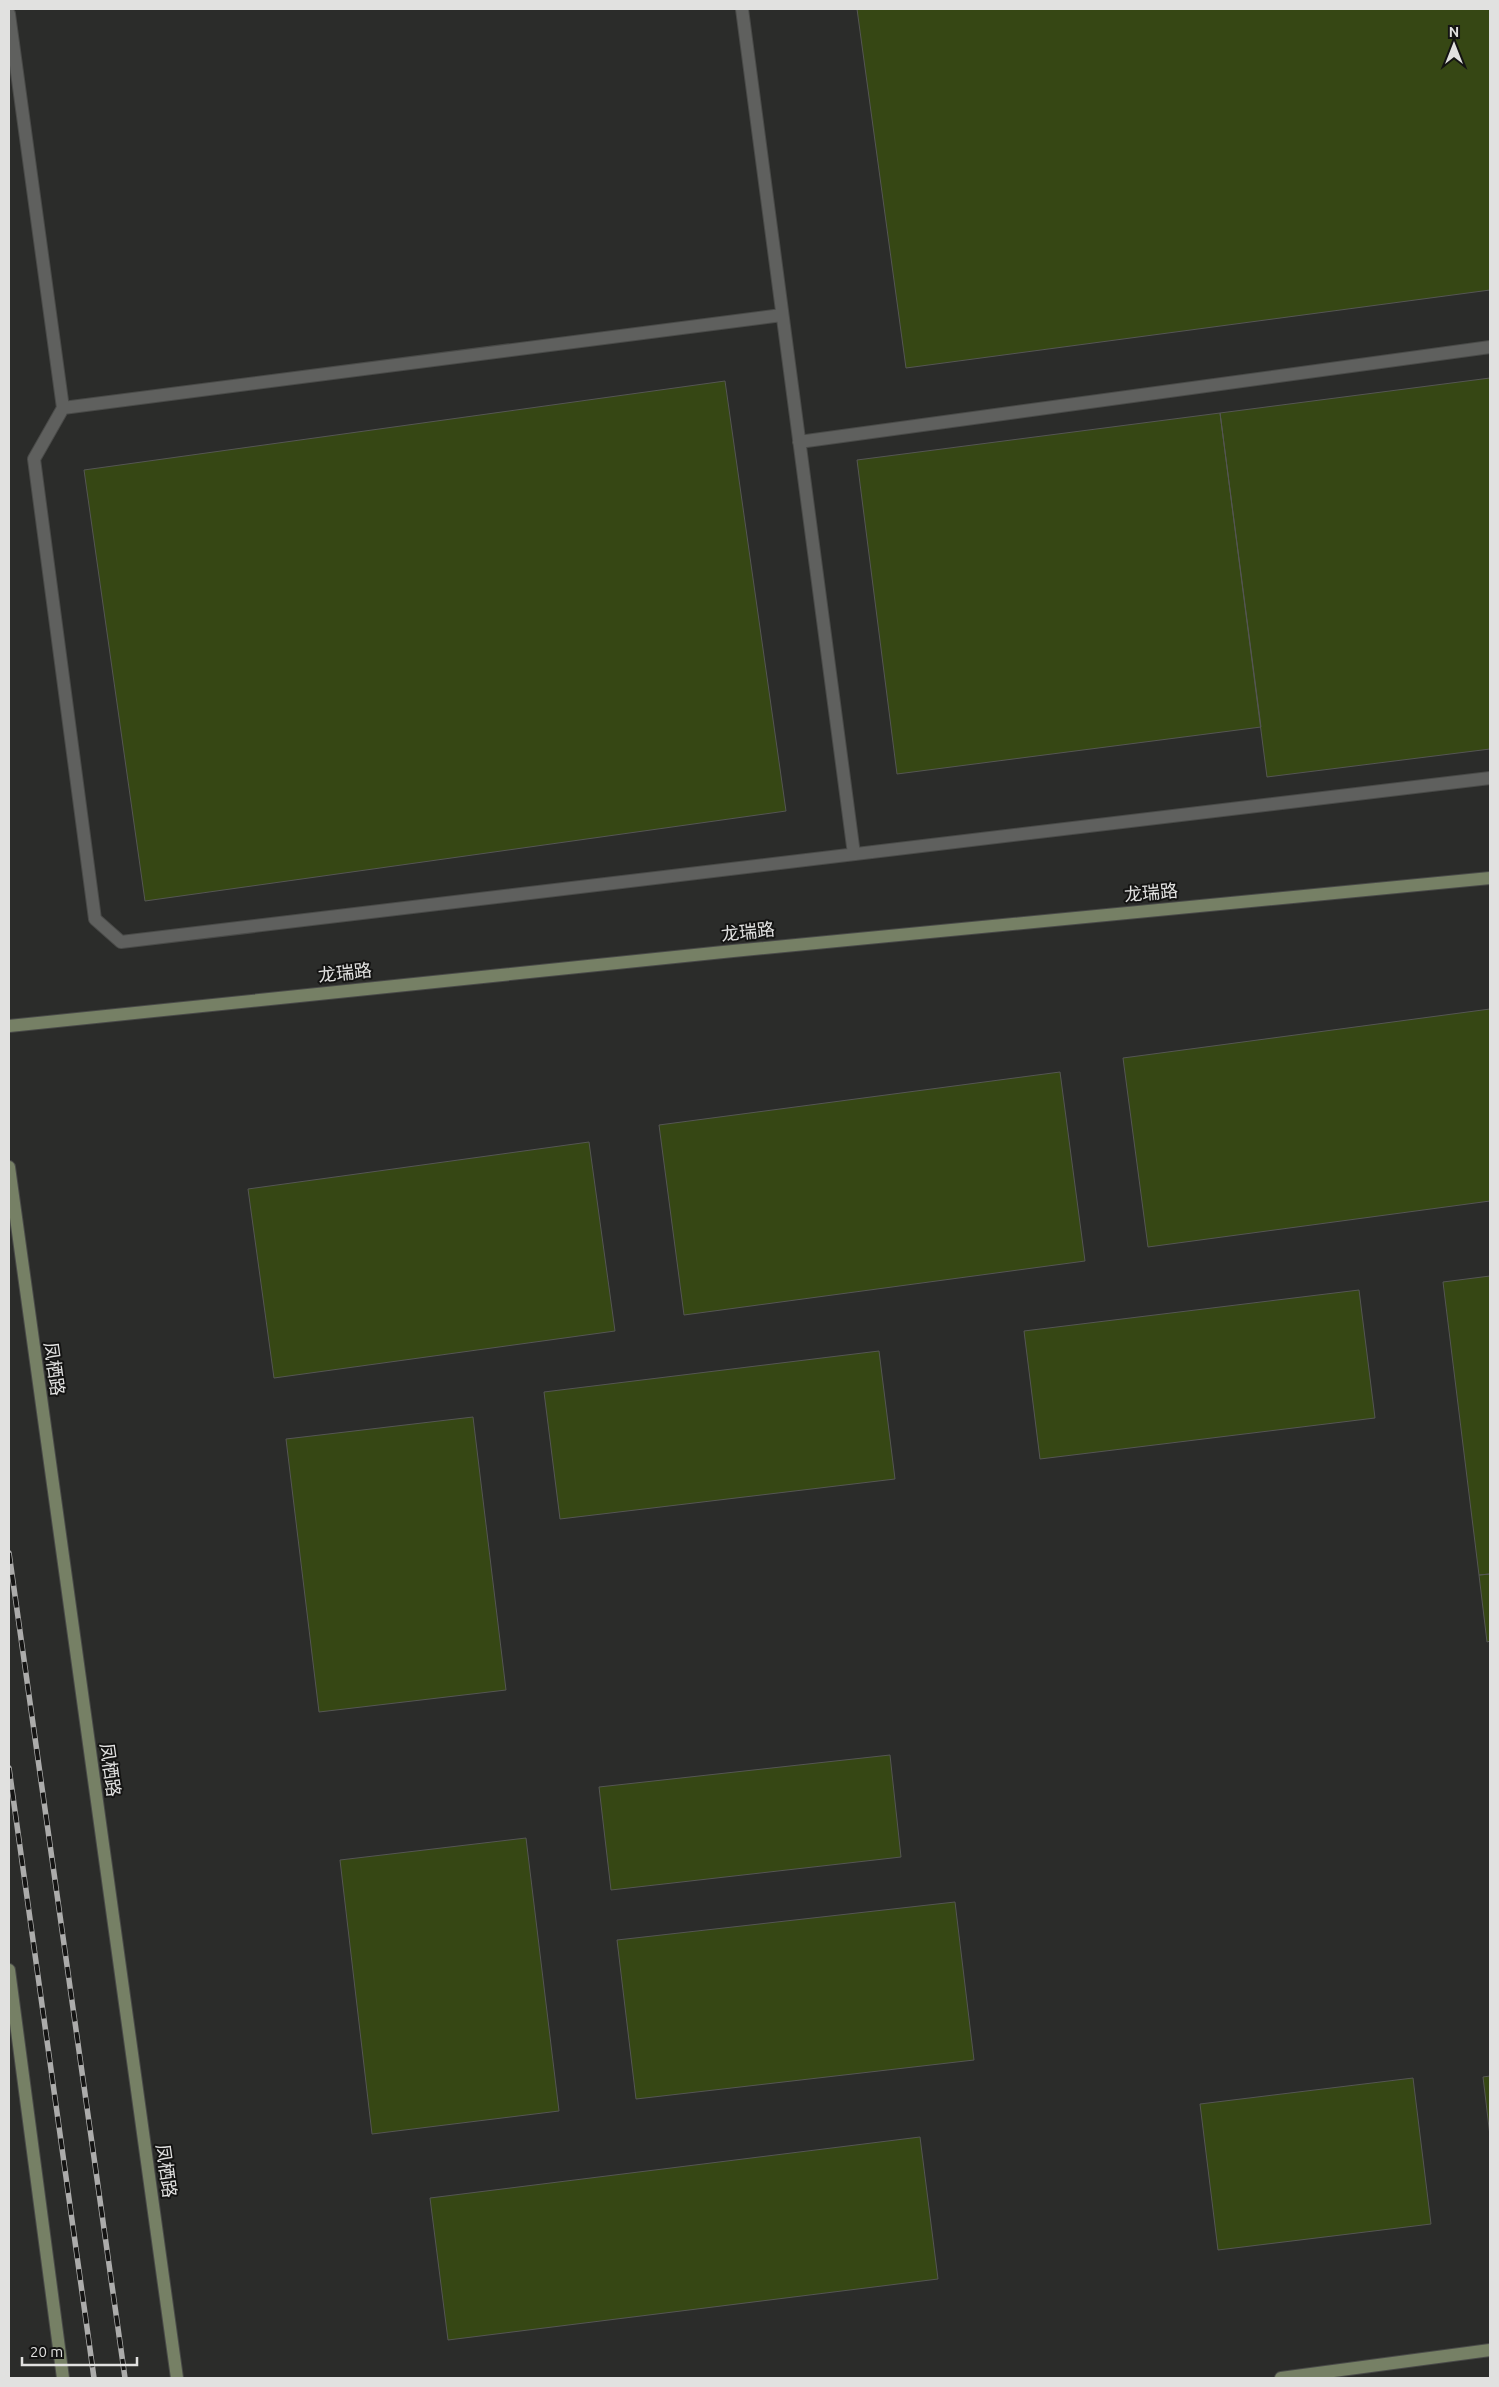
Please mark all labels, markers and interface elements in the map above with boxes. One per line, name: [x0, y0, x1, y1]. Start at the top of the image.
north arrow: [1429, 20, 1479, 70]
text: N: [1449, 24, 1459, 40]
street label: 龙瑞路: [1123, 880, 1179, 904]
street label: 龙瑞路: [720, 918, 776, 944]
street label: 龙瑞路: [317, 959, 373, 985]
street label: 凤栖路: [41, 1341, 69, 1397]
street label: 凤栖路: [97, 1742, 125, 1798]
street label: 凤栖路: [153, 2143, 181, 2199]
scale bar: [22, 2334, 138, 2366]
text: 20 m: [30, 2343, 63, 2360]

